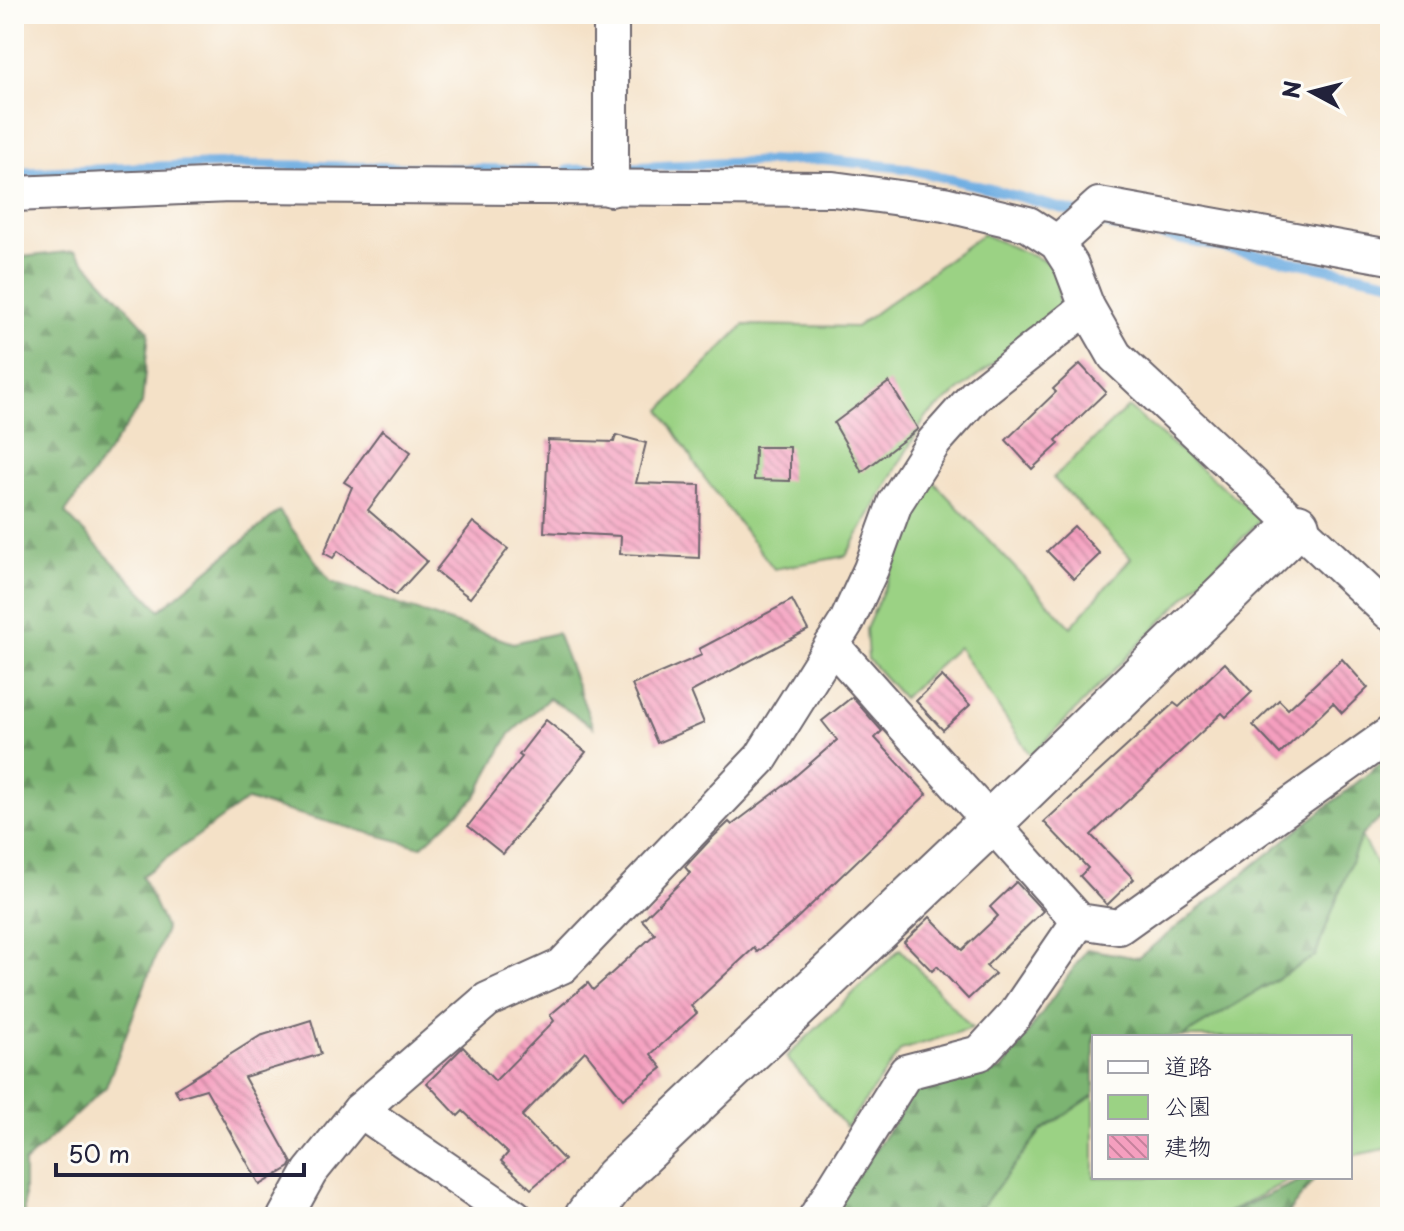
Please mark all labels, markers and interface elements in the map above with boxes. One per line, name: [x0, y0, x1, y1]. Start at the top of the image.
north arrow: [1272, 52, 1352, 132]
text: N: [1273, 79, 1308, 100]
legend: [1092, 1035, 1352, 1179]
text: 道路: [1164, 1047, 1212, 1083]
text: 公園: [1164, 1087, 1212, 1123]
scale bar: [56, 1127, 304, 1177]
text: 建物: [1164, 1127, 1212, 1163]
text: 50 m: [68, 1135, 130, 1171]

